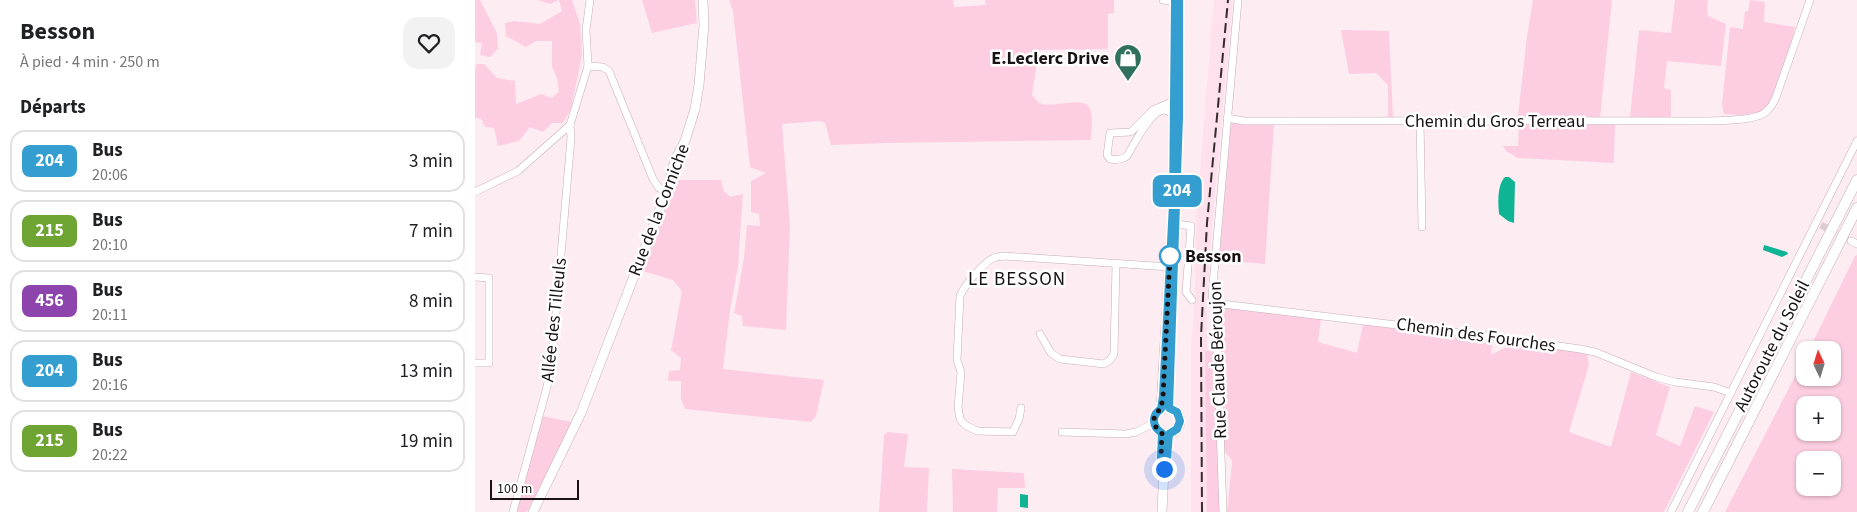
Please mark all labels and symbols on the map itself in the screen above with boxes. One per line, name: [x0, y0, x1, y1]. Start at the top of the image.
shop icon: E.Leclerc Drive: [1113, 43, 1143, 82]
place label: E.Leclerc Drive: [991, 46, 1109, 71]
street label: Chemin du Gros Terreau: [1405, 109, 1585, 134]
street label: Rue de la Corniche: [622, 140, 696, 280]
line badge: 204: [1148, 175, 1206, 207]
place label: Besson: [1185, 244, 1241, 269]
marker: Besson: [1159, 245, 1181, 267]
street label: Allée des Tilleuls: [535, 257, 573, 383]
district label: LE BESSON: [968, 266, 1066, 293]
street label: Autoroute du Soleil: [1728, 276, 1816, 416]
street label: Rue Claude Béroujon: [1203, 281, 1233, 439]
street label: Chemin des Fourches: [1395, 311, 1557, 359]
north arrow: [1796, 341, 1841, 386]
your location: [1152, 457, 1177, 482]
scale bar: [490, 477, 579, 500]

